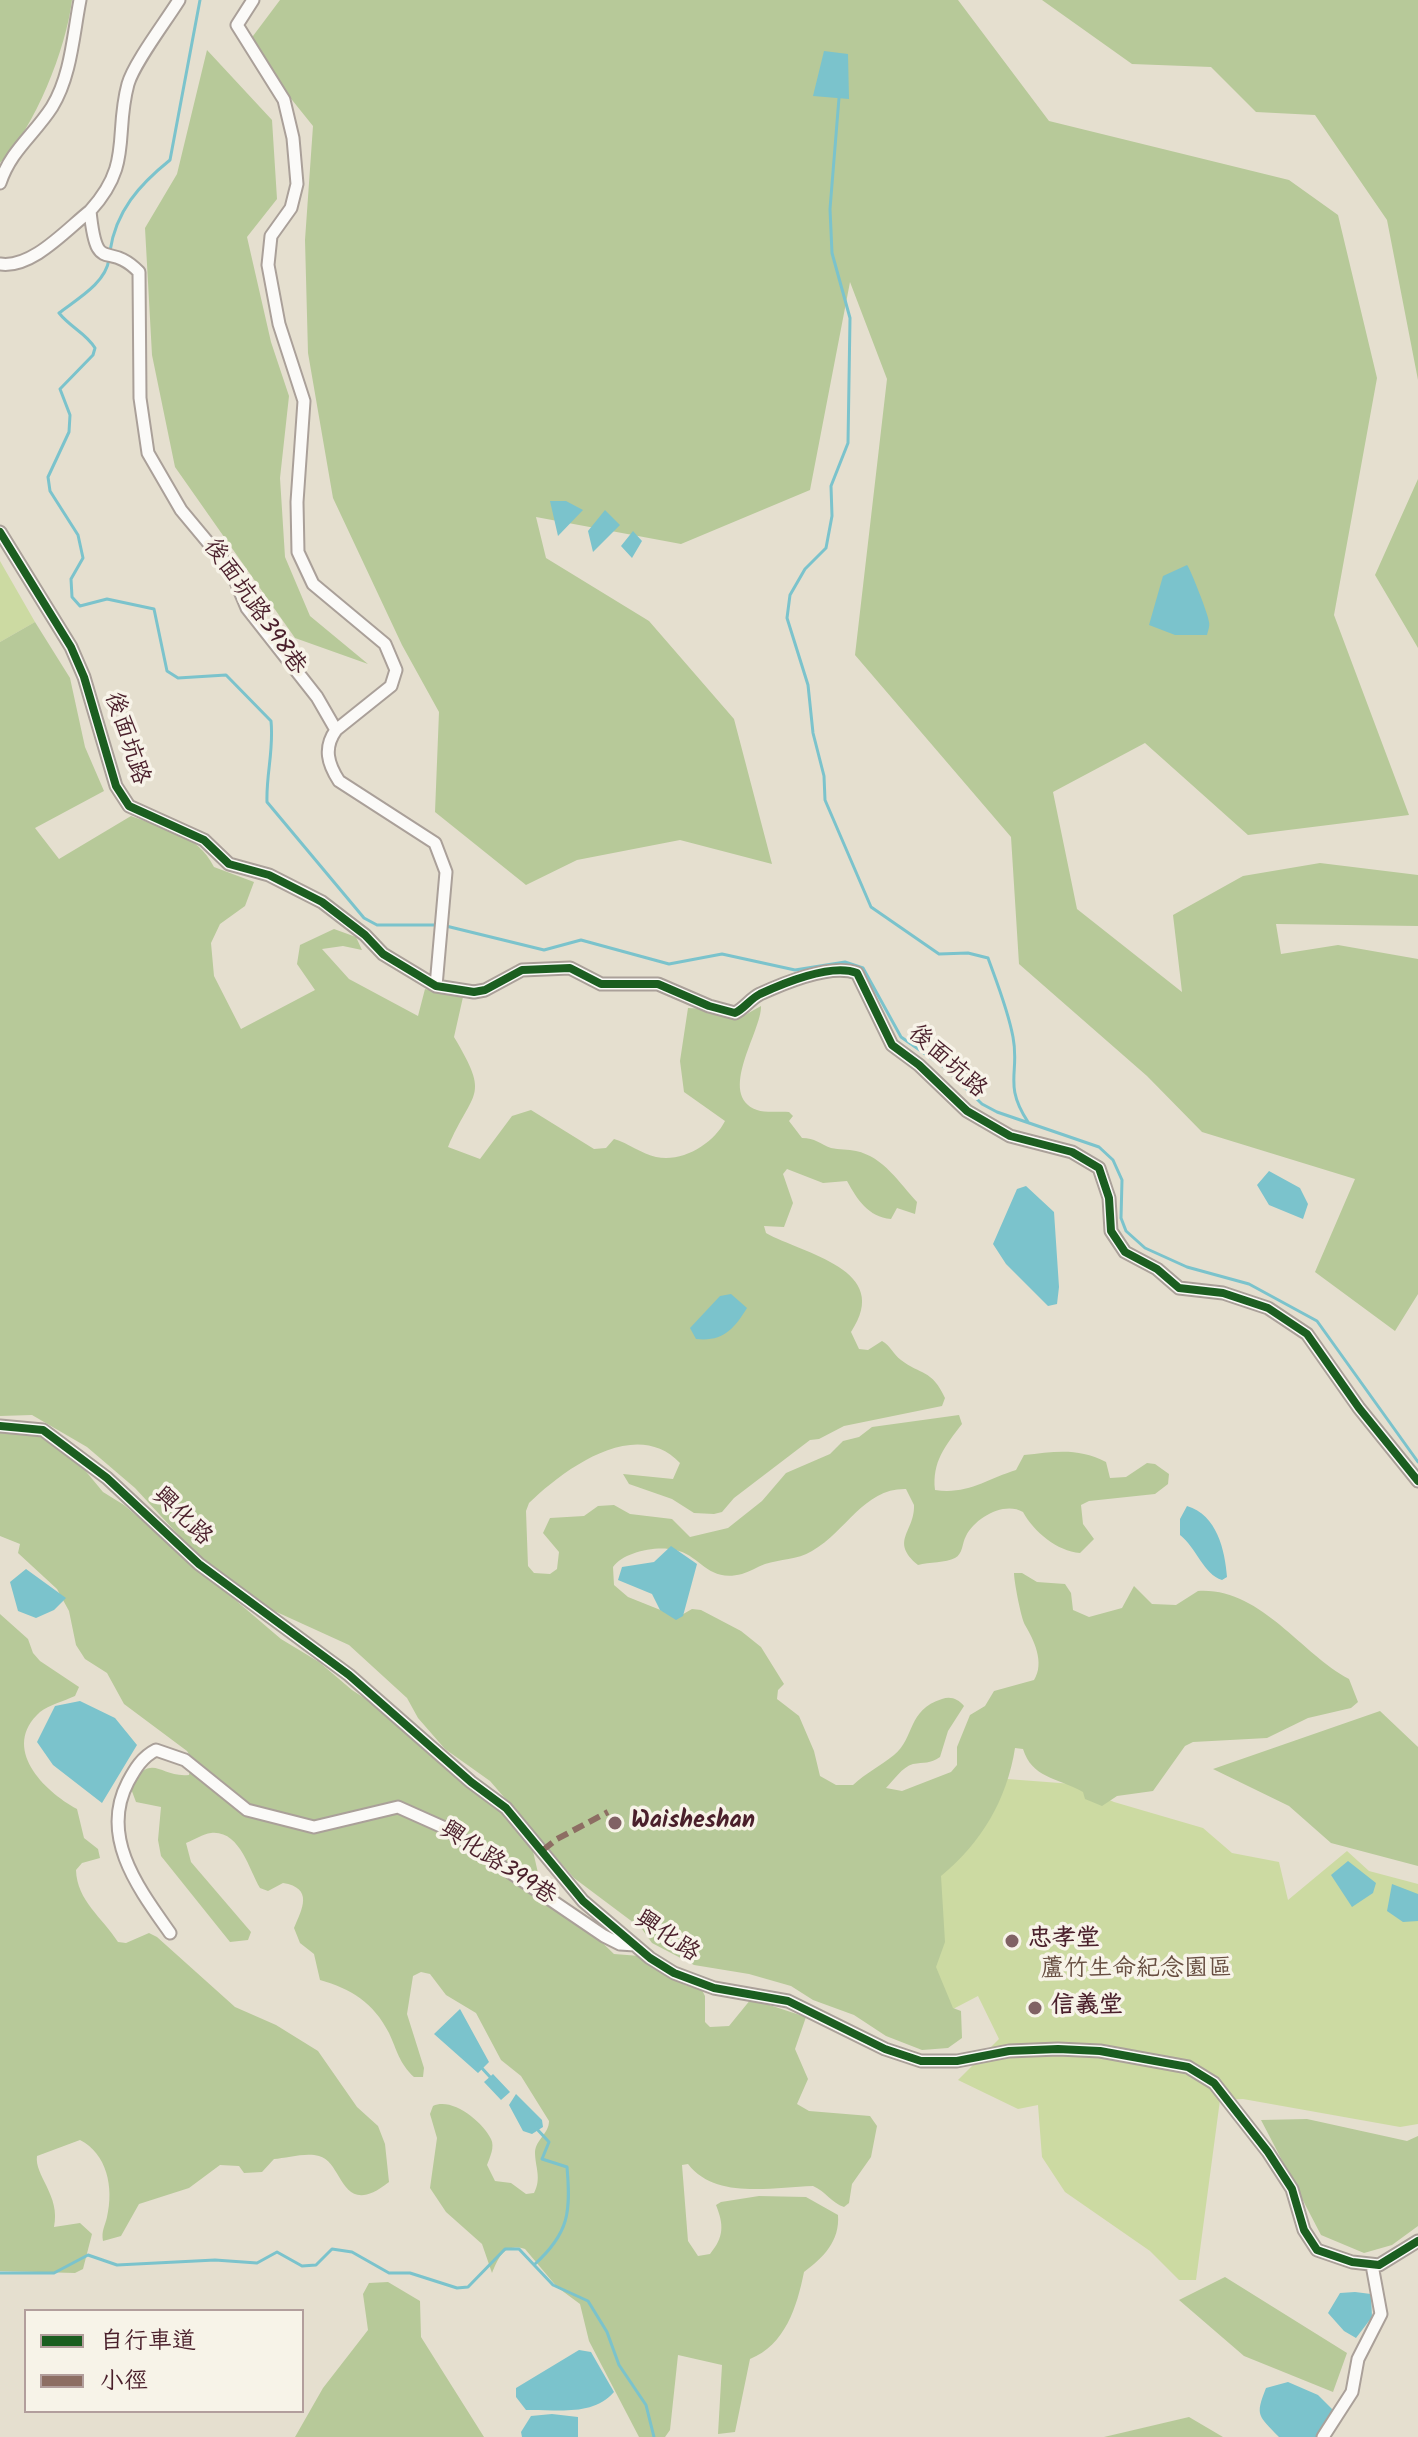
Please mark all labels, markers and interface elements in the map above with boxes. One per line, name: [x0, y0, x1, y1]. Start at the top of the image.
street label: 後面坑路398巷: [195, 534, 311, 682]
street label: 後面坑路: [96, 689, 154, 789]
street label: 後面坑路: [901, 1020, 991, 1106]
street label: 興化路: [145, 1483, 217, 1553]
place label: Waisheshan: [631, 1809, 755, 1837]
marker: Waisheshan: [606, 1814, 624, 1832]
street label: 興化路399巷: [433, 1817, 561, 1913]
street label: 興化路: [628, 1906, 704, 1970]
place label: 忠孝堂: [1028, 1927, 1100, 1955]
marker: 忠孝堂: [1003, 1932, 1021, 1950]
park label: 蘆竹生命紀念園區: [1040, 1957, 1232, 1985]
place label: 信義堂: [1051, 1994, 1123, 2022]
marker: 信義堂: [1026, 1999, 1044, 2017]
legend: [24, 2309, 304, 2413]
text: 自行車道: [100, 2322, 196, 2361]
text: 小徑: [100, 2362, 148, 2401]

